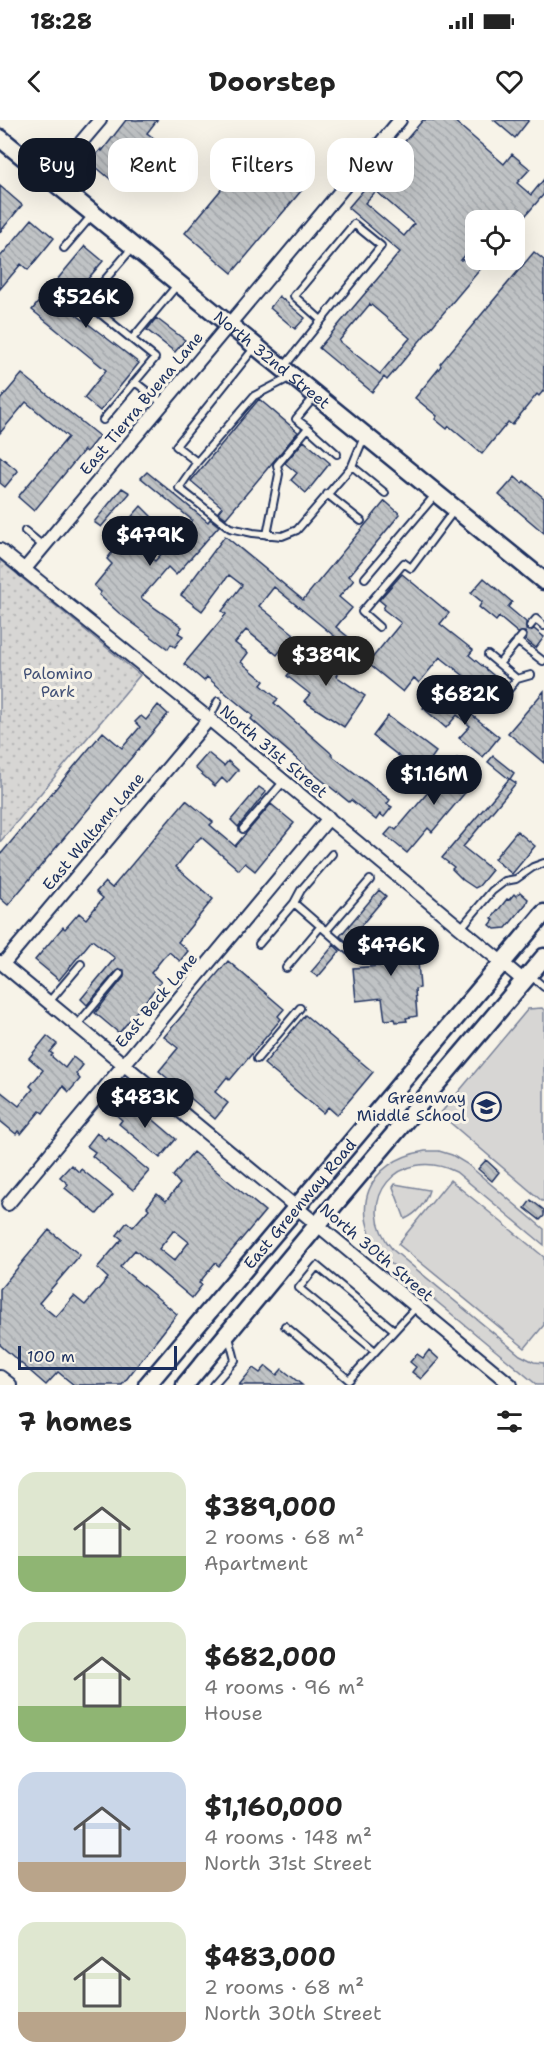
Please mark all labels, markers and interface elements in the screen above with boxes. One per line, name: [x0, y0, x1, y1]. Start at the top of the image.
text: 18:28: [30, 7, 92, 36]
text: Doorstep: [208, 63, 336, 100]
icon: back: [18, 65, 51, 98]
icon: heart: [493, 65, 526, 98]
chip: Buy: [18, 138, 96, 192]
chip: Rent: [108, 138, 198, 192]
chip: Filters: [210, 138, 315, 192]
chip: New: [327, 138, 414, 192]
map controls: [465, 210, 525, 270]
button: locate: [465, 210, 525, 270]
pin: $526K: [44, 278, 128, 329]
text: $526K: [52, 284, 120, 310]
street label: North 32nd Street: [209, 306, 334, 414]
street label: East Tierra Buena Lane: [75, 327, 208, 479]
pin: $479K: [108, 516, 192, 567]
text: $479K: [116, 522, 184, 548]
pin: $389K: [284, 636, 368, 687]
text: $389K: [292, 642, 360, 668]
park label: Palomino Park: [23, 663, 93, 702]
pin: $682K: [423, 675, 507, 726]
text: $682K: [431, 681, 499, 707]
street label: North 31st Street: [215, 700, 332, 803]
pin: $1.16M: [385, 755, 483, 806]
text: $1.16M: [400, 761, 468, 787]
street label: East Waltann Lane: [38, 768, 149, 895]
pin: $476K: [349, 926, 433, 977]
text: $476K: [357, 932, 425, 958]
street label: East Beck Lane: [111, 949, 202, 1052]
pin: $483K: [103, 1078, 187, 1129]
text: $483K: [111, 1084, 179, 1110]
place label: Greenway Middle School: [357, 1087, 466, 1126]
school or university icon: Greenway Middle School: [471, 1090, 503, 1122]
street label: East Greenway Road: [239, 1134, 361, 1274]
street label: North 30th Street: [315, 1199, 438, 1306]
scale bar: [18, 1343, 177, 1370]
text: 100 m: [27, 1346, 75, 1367]
text: 7 homes: [18, 1404, 132, 1439]
icon: filters: [493, 1405, 526, 1438]
text: $389,000: [204, 1489, 336, 1524]
icon: home: [66, 1496, 138, 1568]
text: 2 rooms · 68 m²: [204, 1524, 364, 1550]
text: Apartment: [204, 1550, 308, 1576]
text: $682,000: [204, 1639, 337, 1674]
icon: home: [66, 1646, 138, 1718]
text: 4 rooms · 96 m²: [204, 1674, 365, 1700]
text: House: [204, 1700, 263, 1726]
text: $1,160,000: [204, 1789, 343, 1824]
icon: home: [66, 1796, 138, 1868]
text: 4 rooms · 148 m²: [204, 1824, 372, 1850]
text: North 31st Street: [204, 1850, 372, 1876]
text: $483,000: [204, 1939, 336, 1974]
icon: home: [66, 1946, 138, 2018]
text: 2 rooms · 68 m²: [204, 1974, 364, 2000]
text: North 30th Street: [204, 2000, 382, 2026]

